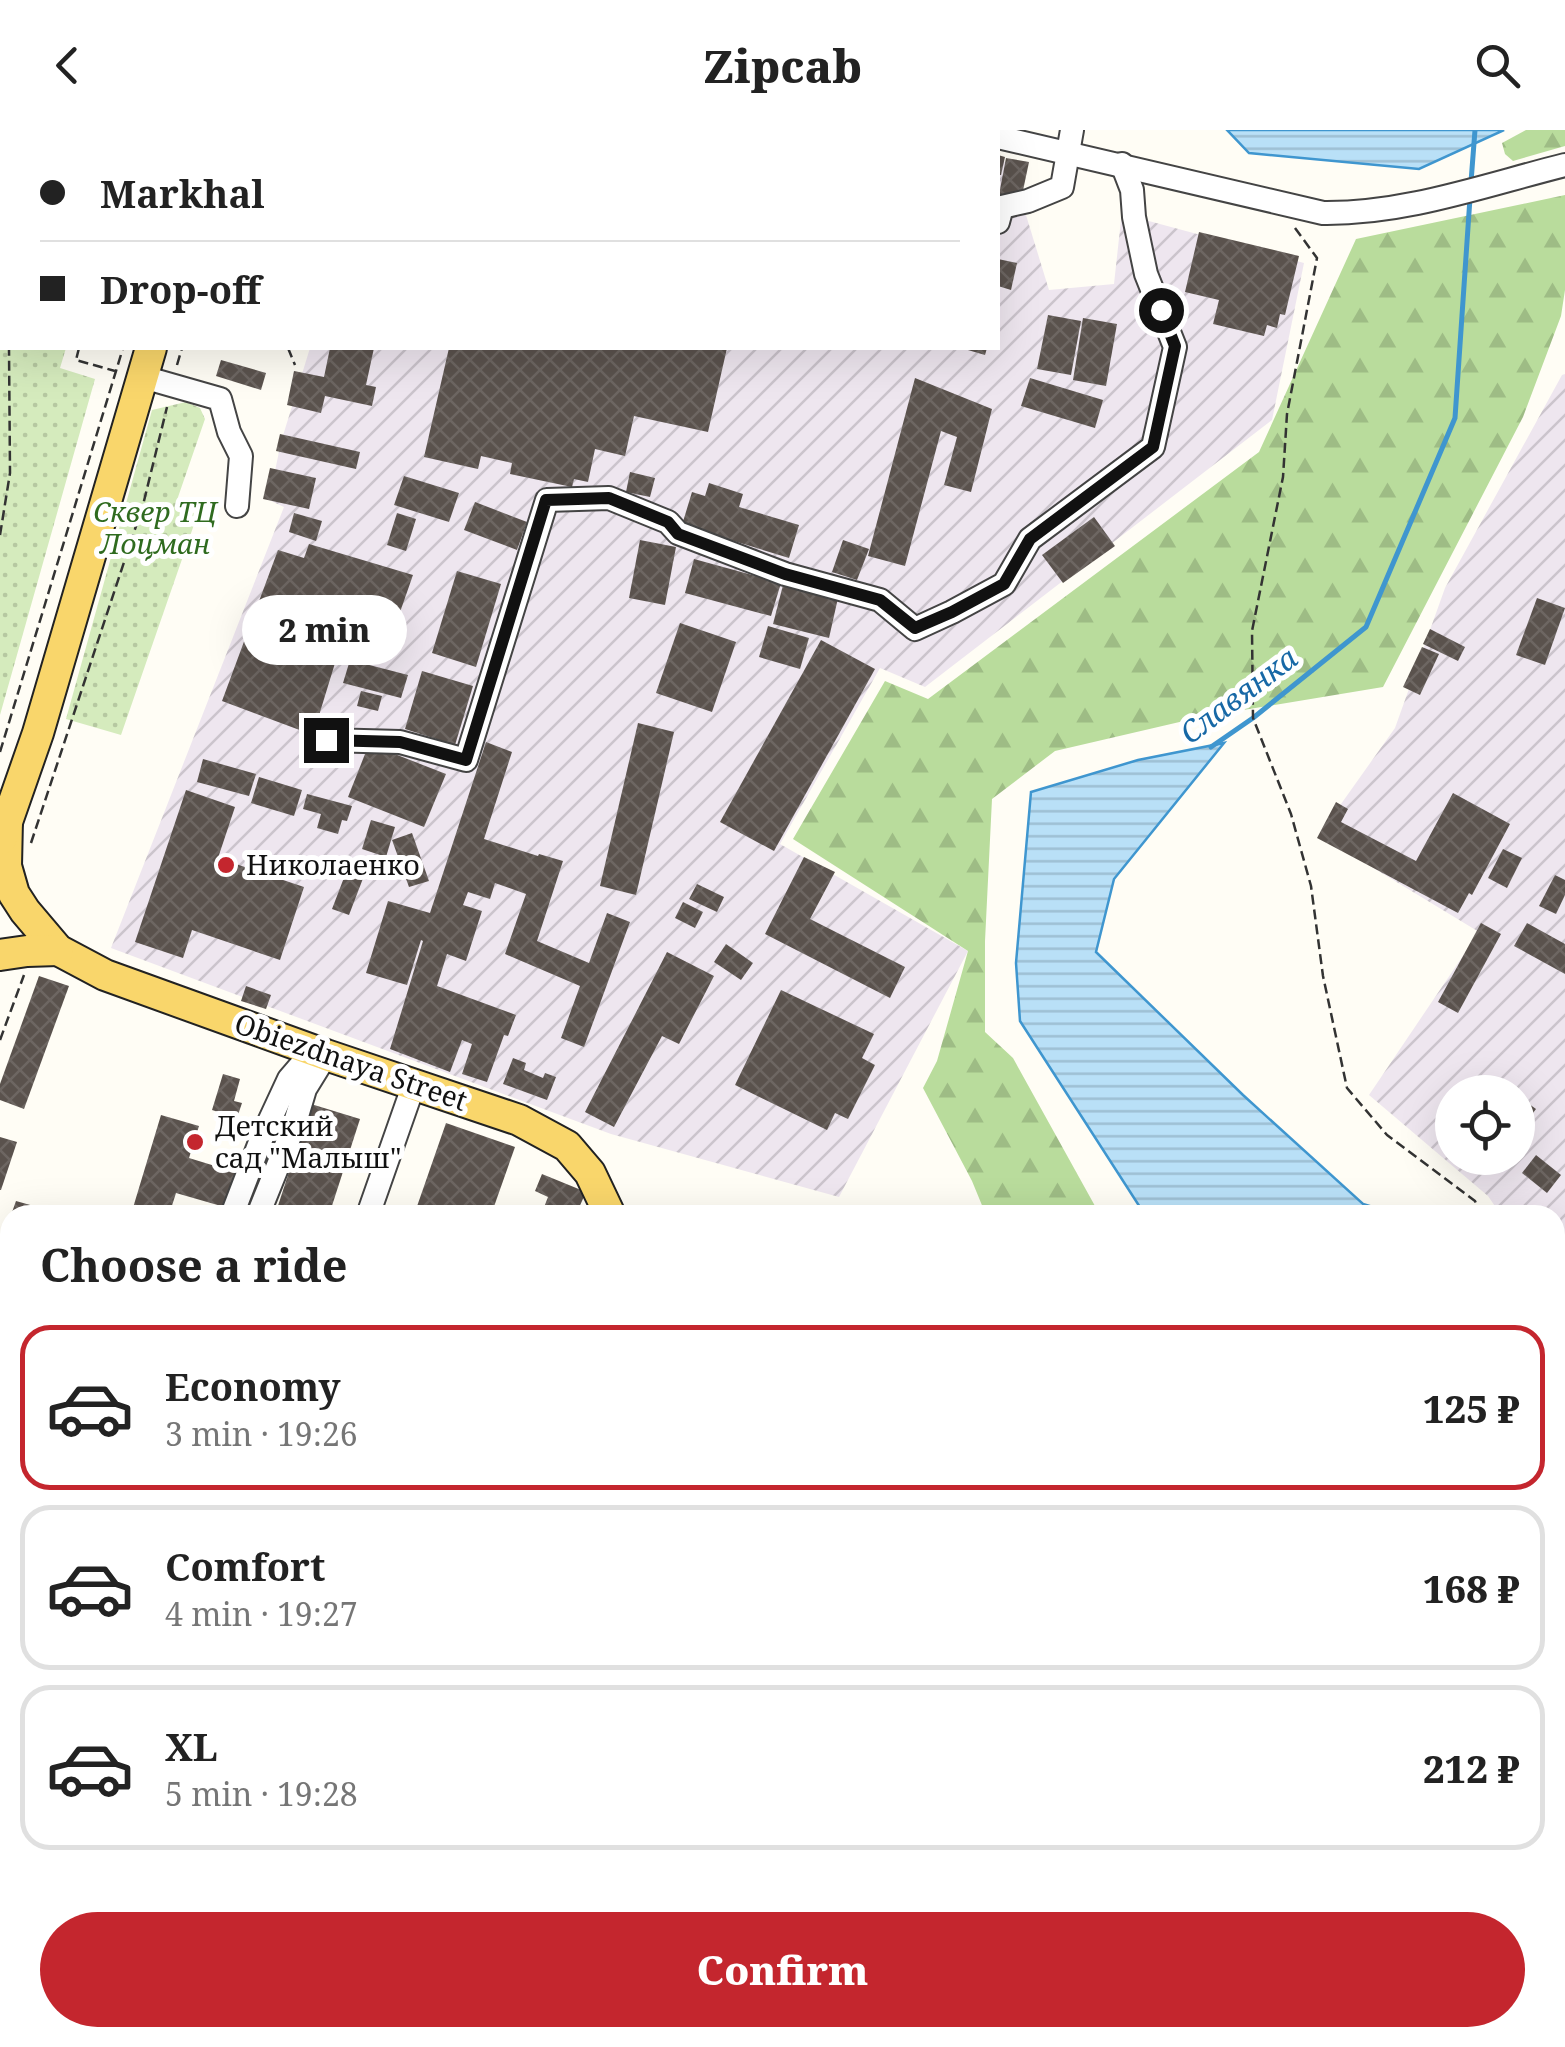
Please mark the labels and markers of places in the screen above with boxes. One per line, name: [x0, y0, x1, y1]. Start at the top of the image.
place label: Николаенко: [246, 845, 420, 883]
marker: Николаенко: [215, 854, 237, 876]
place label: Детский сад "Малыш": [215, 1106, 401, 1176]
marker: Детский сад "Малыш": [184, 1131, 206, 1153]

